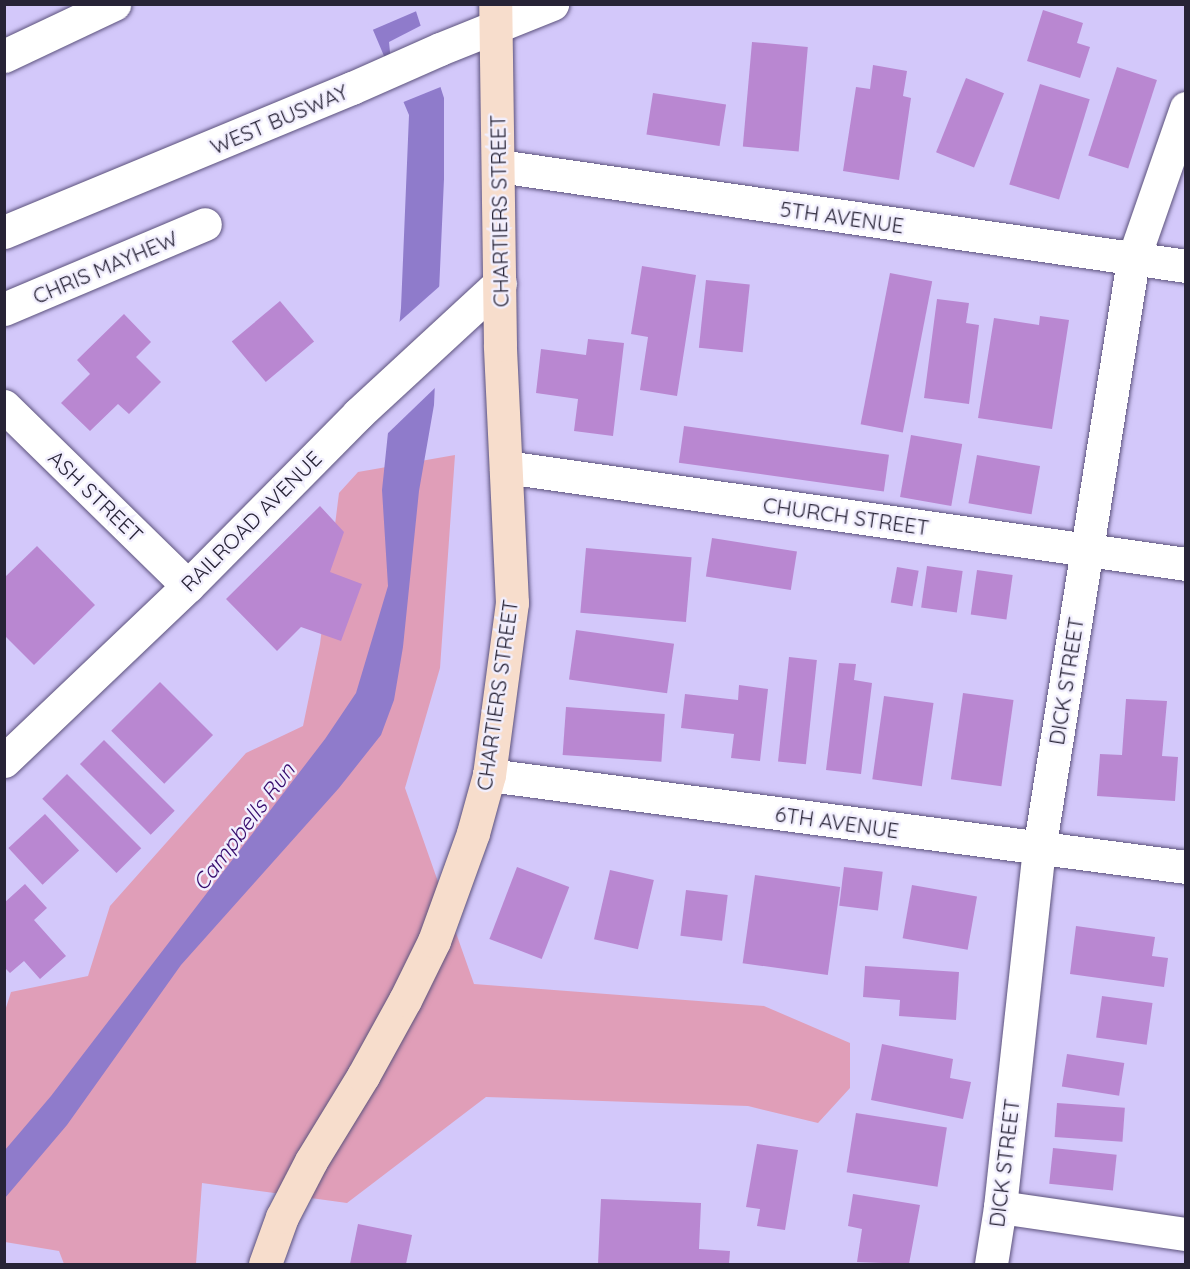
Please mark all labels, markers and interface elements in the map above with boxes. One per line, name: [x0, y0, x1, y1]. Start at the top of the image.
street label: WEST BUSWAY: [206, 79, 352, 159]
street label: CHARTIERS STREET: [485, 114, 513, 308]
street label: 5TH AVENUE: [778, 196, 906, 238]
street label: CHRIS MAYHEW: [29, 225, 181, 309]
street label: ASH STREET: [44, 445, 148, 547]
street label: RAILROAD AVENUE: [176, 446, 326, 596]
street label: CHURCH STREET: [761, 492, 931, 540]
street label: CHARTIERS STREET: [471, 598, 523, 792]
street label: DICK STREET: [1043, 615, 1089, 747]
water label: Campbells Run: [187, 758, 301, 896]
street label: 6TH AVENUE: [774, 801, 900, 843]
street label: DICK STREET: [984, 1097, 1024, 1229]

